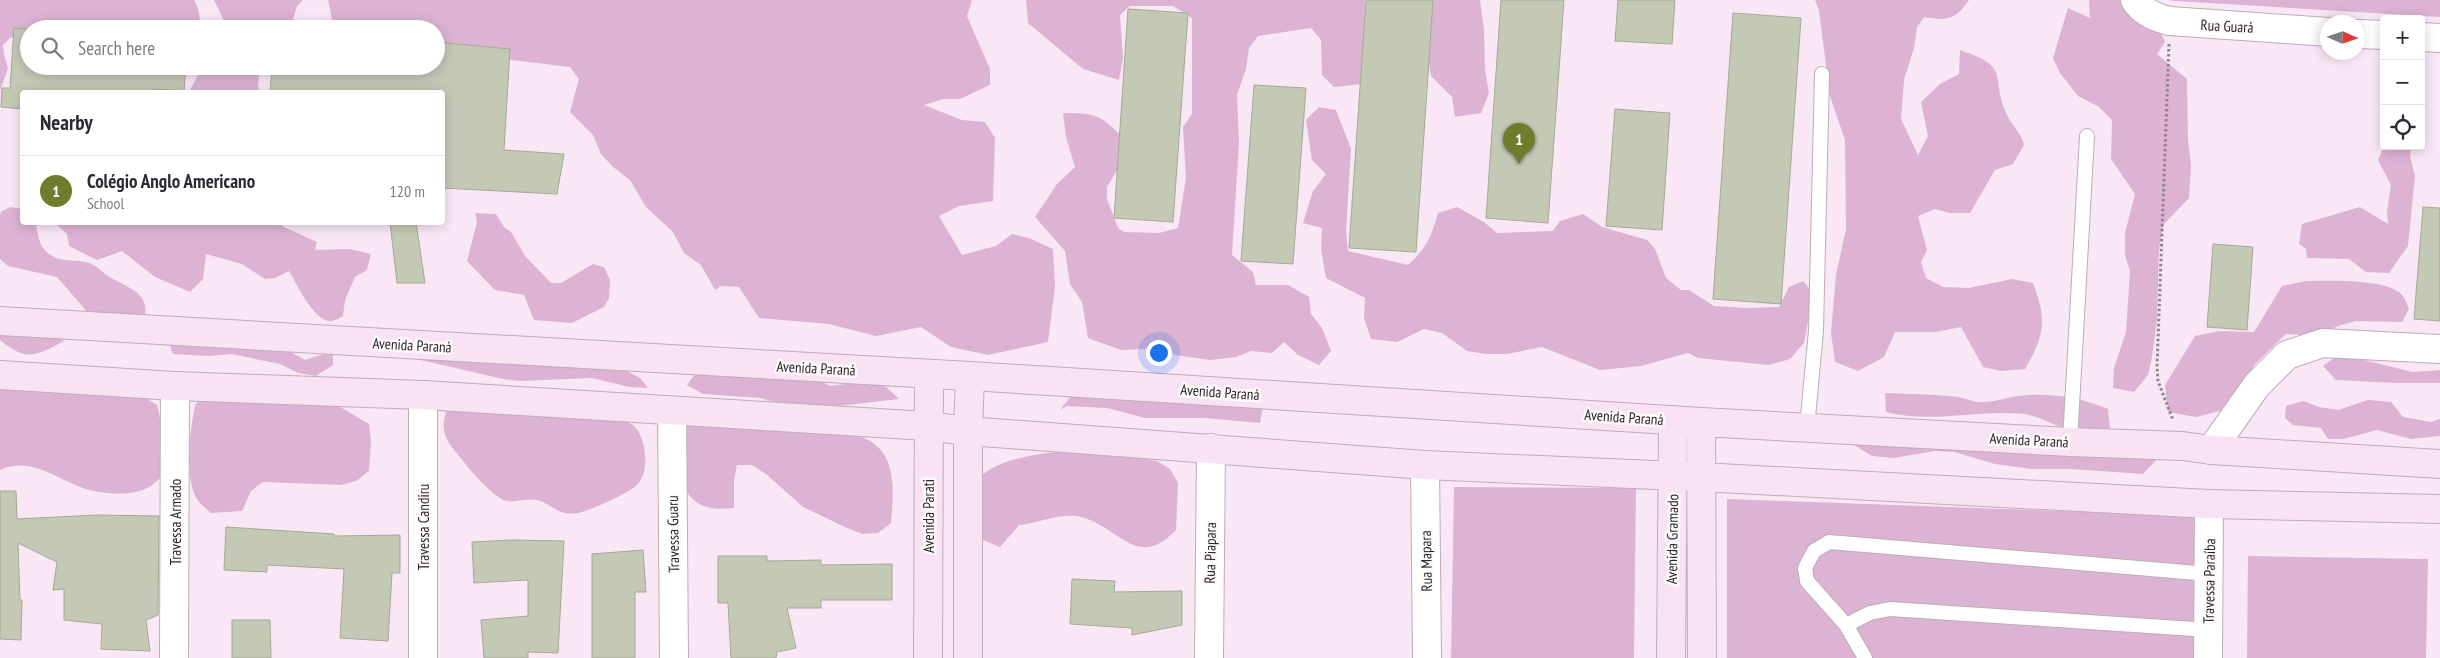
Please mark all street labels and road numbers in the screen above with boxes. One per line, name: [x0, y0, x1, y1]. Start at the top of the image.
street label: Rua Guará: [2200, 15, 2254, 37]
street label: Avenida Paraná: [372, 333, 452, 357]
street label: Avenida Paraná: [776, 356, 856, 380]
street label: Avenida Paraná: [1180, 380, 1260, 404]
street label: Avenida Paraná: [1584, 405, 1664, 429]
street label: Avenida Paraná: [1989, 428, 2069, 452]
street label: Travessa Armado: [166, 479, 185, 565]
street label: Avenida Parati: [919, 479, 938, 553]
street label: Travessa Candiru: [414, 484, 433, 570]
street label: Avenida Gramado: [1662, 494, 1682, 584]
street label: Travessa Guaru: [663, 495, 683, 573]
street label: Rua Piapara: [1200, 522, 1220, 584]
street label: Rua Mapara: [1416, 530, 1436, 592]
street label: Travessa Paraíba: [2199, 538, 2219, 624]

